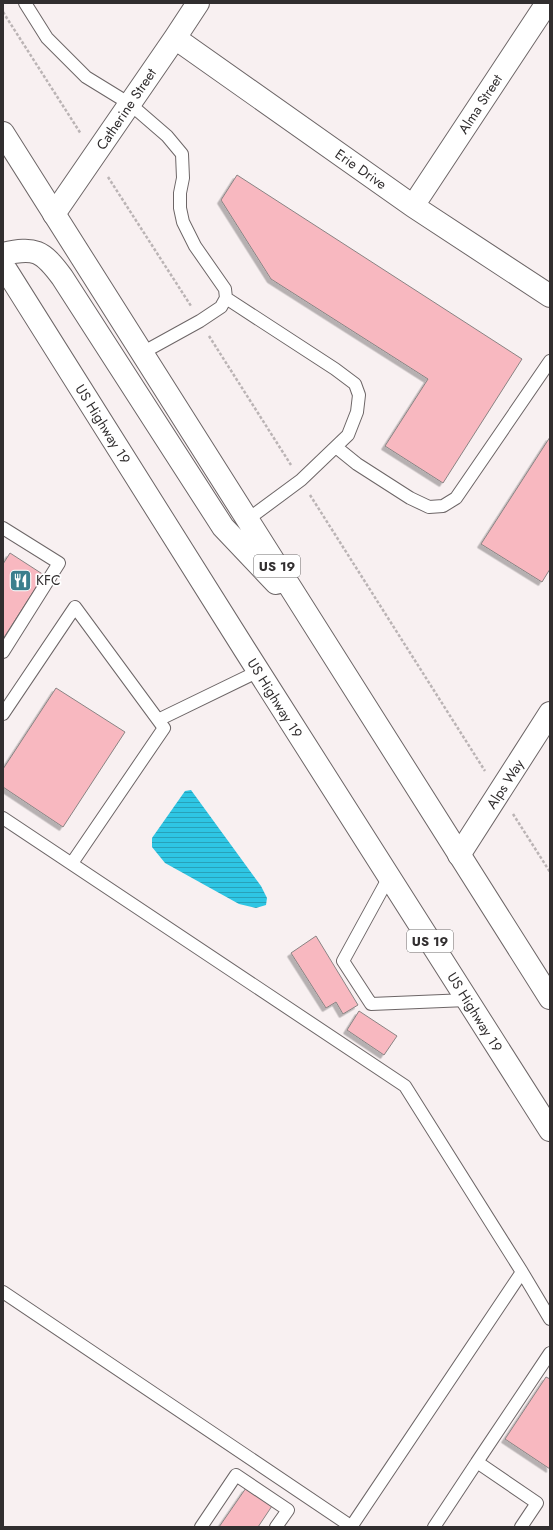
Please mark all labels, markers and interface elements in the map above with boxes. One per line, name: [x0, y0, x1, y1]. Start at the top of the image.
street label: Catherine Street: [91, 64, 161, 154]
street label: Alma Street: [453, 70, 507, 138]
street label: Erie Drive: [331, 144, 391, 194]
street label: US Highway 19: [71, 380, 135, 468]
road number: US 19: [254, 555, 300, 577]
restaurant icon: KFC: [7, 567, 33, 593]
place label: KFC: [36, 570, 61, 590]
street label: US Highway 19: [243, 654, 307, 742]
street label: Alps Way: [481, 755, 529, 813]
road number: US 19: [407, 930, 453, 952]
street label: US Highway 19: [443, 968, 507, 1056]

